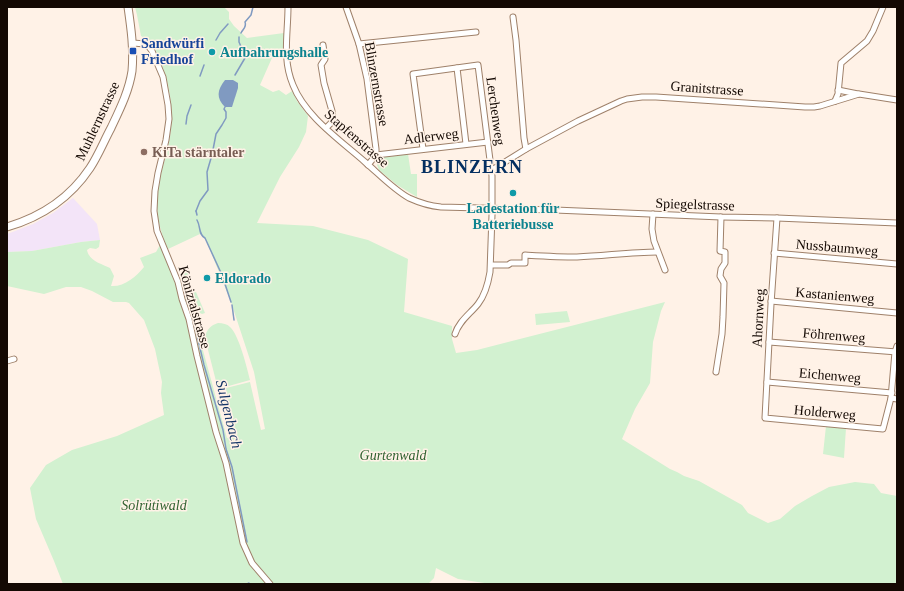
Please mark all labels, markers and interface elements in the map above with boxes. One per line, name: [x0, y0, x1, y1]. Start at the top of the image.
place label: Sandwürfi Friedhof: [141, 36, 204, 67]
street label: Blinzernstrasse: [362, 41, 391, 128]
place label: Aufbahrungshalle: [220, 45, 328, 60]
marker: Sandwürfi Friedhof: [128, 46, 138, 56]
marker: Aufbahrungshalle: [207, 47, 217, 57]
street label: Lerchenweg: [483, 76, 508, 146]
street label: Granitstrasse: [670, 78, 744, 99]
street label: Muhlernstrasse: [73, 79, 122, 163]
street label: Stapfenstrasse: [322, 106, 392, 170]
street label: Adlerweg: [403, 126, 459, 147]
place label: KiTa stärntaler: [152, 145, 244, 160]
marker: KiTa stärntaler: [139, 147, 149, 157]
district label: BLINZERN: [421, 157, 523, 177]
marker: Ladestation für Batteriebusse: [508, 188, 518, 198]
street label: Spiegelstrasse: [655, 196, 735, 213]
place label: Ladestation für Batteriebusse: [467, 201, 559, 232]
street label: Nussbaumweg: [795, 236, 879, 259]
street label: Köniztalstrasse: [176, 264, 214, 350]
place label: Eldorado: [215, 271, 271, 286]
marker: Eldorado: [202, 273, 212, 283]
street label: Kastanienweg: [795, 285, 875, 306]
street label: Ahornweg: [749, 288, 768, 348]
street label: Föhrenweg: [802, 325, 866, 346]
street label: Eichenweg: [798, 365, 862, 386]
water label: Sulgenbach: [213, 378, 245, 450]
street label: Holderweg: [793, 402, 857, 423]
park label: Gurtenwald: [360, 448, 427, 463]
park label: Solrütiwald: [121, 498, 188, 513]

